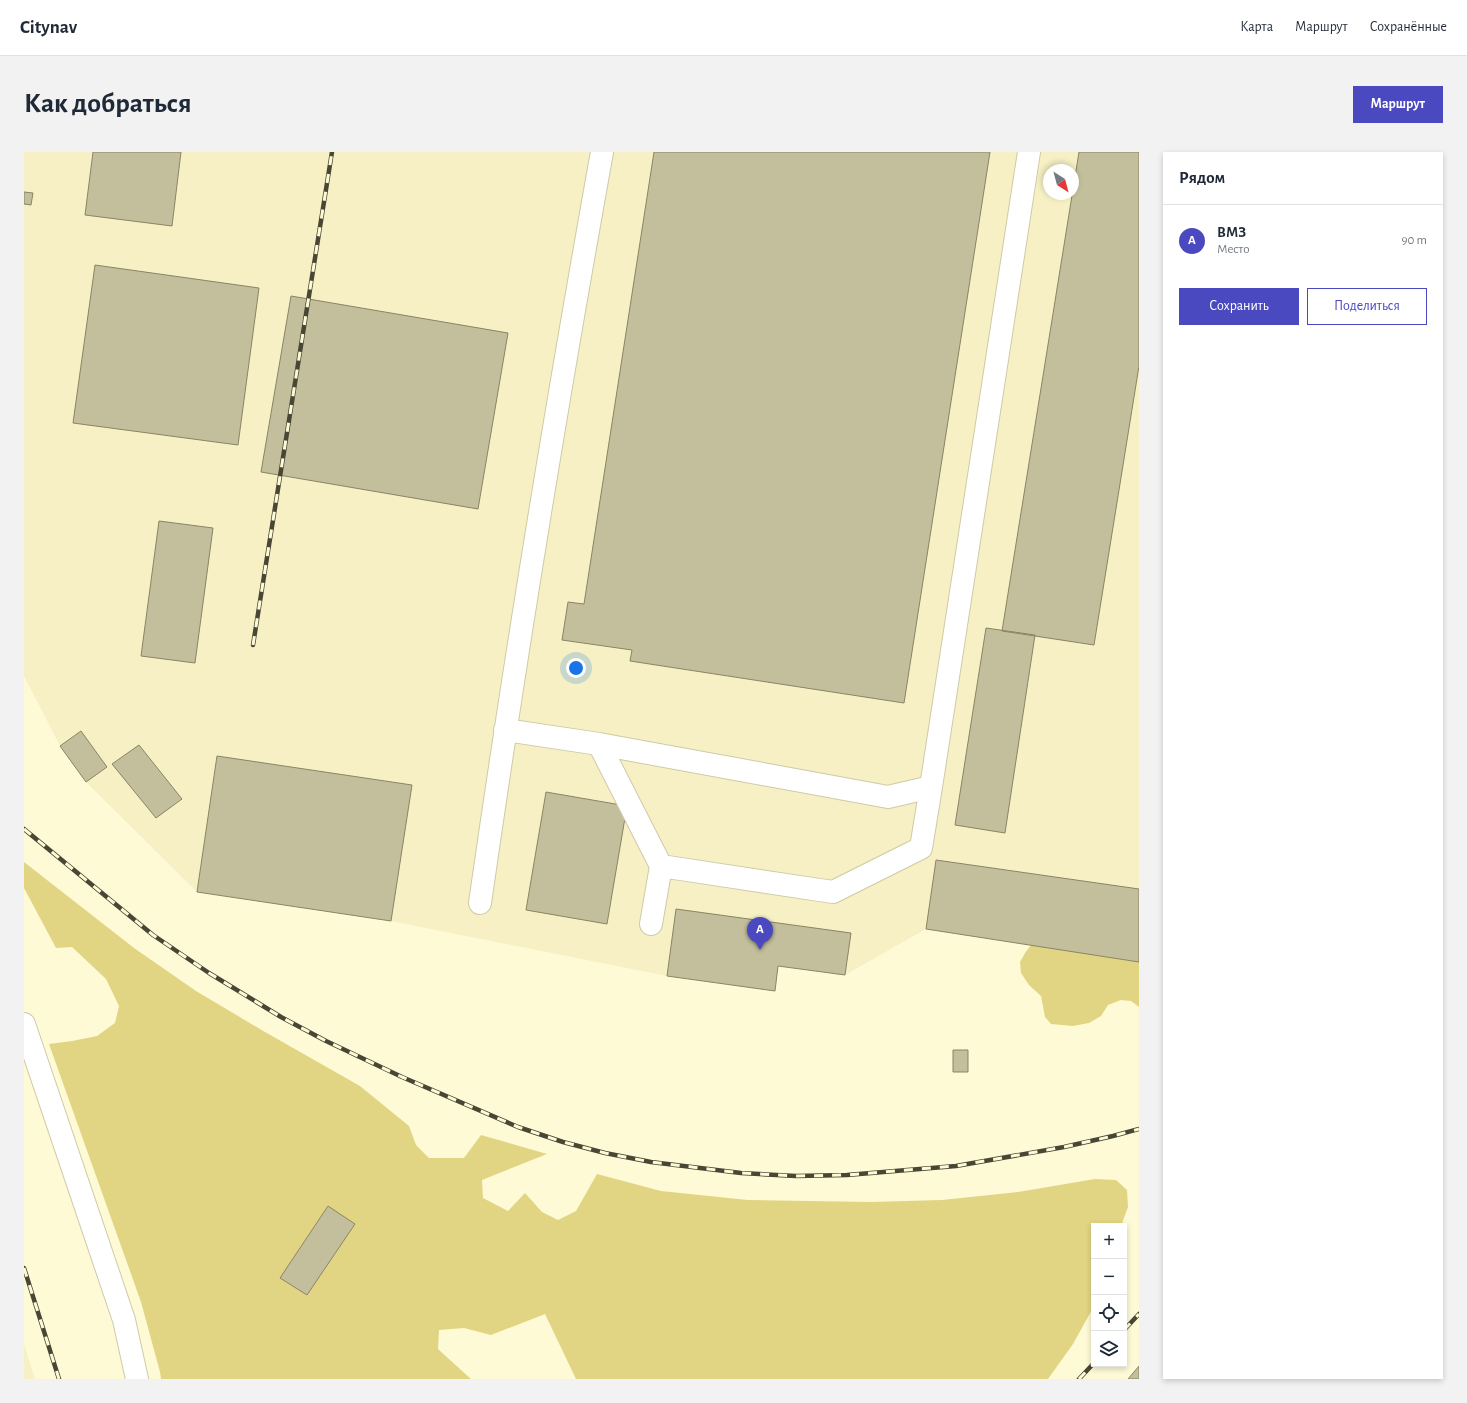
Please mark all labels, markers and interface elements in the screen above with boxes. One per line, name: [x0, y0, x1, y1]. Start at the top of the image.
text: Citynav: [20, 18, 77, 37]
text: Карта: [1240, 20, 1273, 34]
text: Маршрут: [1295, 20, 1348, 34]
text: Сохранённые: [1370, 20, 1447, 34]
button: Маршрут: [1353, 86, 1443, 123]
text: Как добраться: [24, 90, 192, 118]
north arrow: [1043, 164, 1079, 200]
text: Рядом: [1179, 169, 1225, 186]
text: ВМЗ: [1217, 225, 1246, 240]
text: A: [1188, 234, 1196, 247]
text: 90 m: [1401, 234, 1427, 247]
text: Место: [1217, 243, 1249, 256]
button: Сохранить: [1179, 288, 1299, 325]
button: Поделиться: [1307, 288, 1427, 325]
your location: [566, 658, 586, 678]
pin: A: [747, 917, 773, 950]
map controls: [1091, 1223, 1127, 1367]
button: +: [1091, 1223, 1127, 1259]
button: −: [1091, 1259, 1127, 1295]
button: locate: [1091, 1295, 1127, 1331]
button: layers: [1091, 1331, 1127, 1367]

